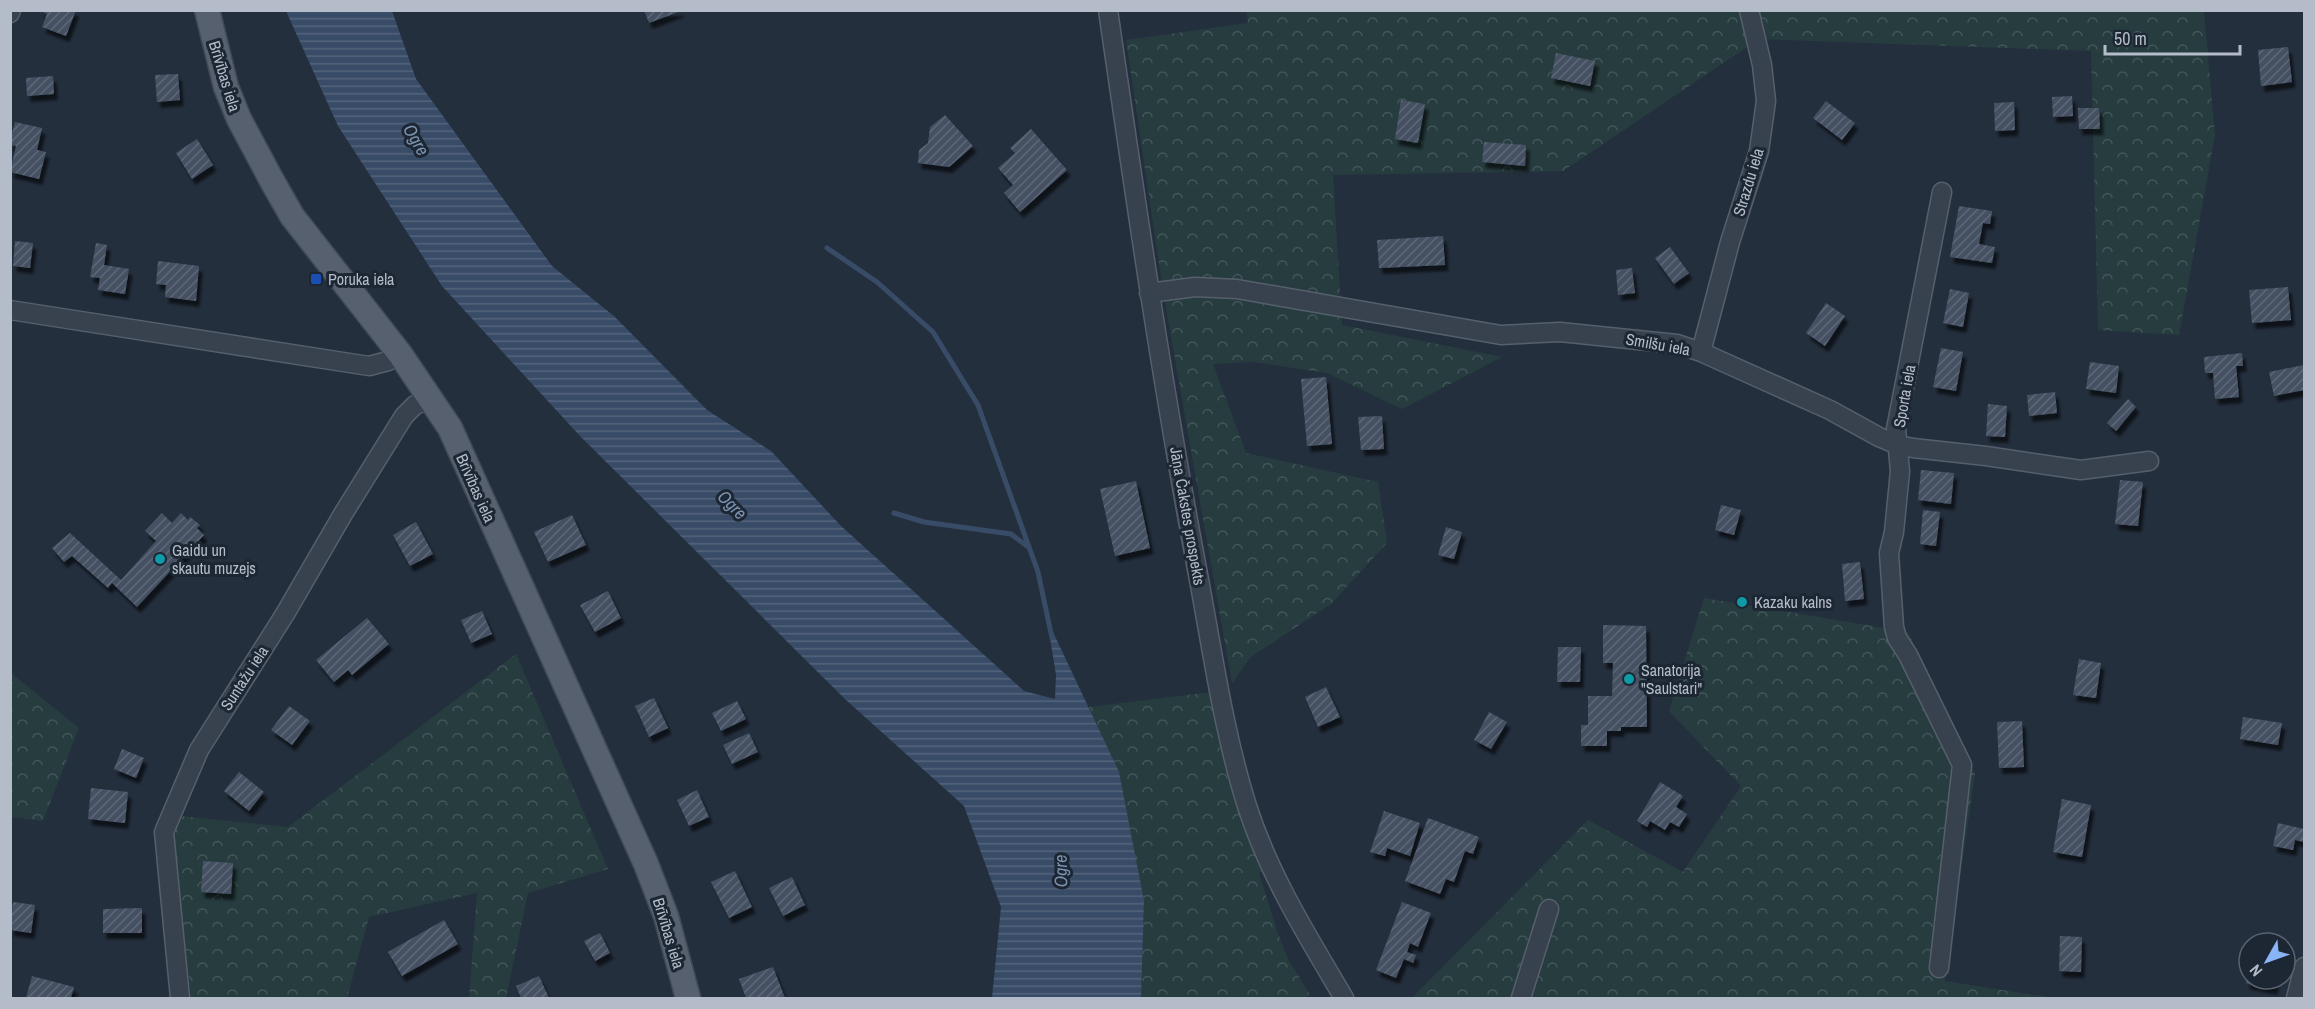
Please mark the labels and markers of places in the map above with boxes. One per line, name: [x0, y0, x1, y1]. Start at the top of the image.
place label: Poruka iela: [328, 268, 395, 290]
marker: Poruka iela: [309, 272, 323, 286]
place label: Gaidu un skautu muzejs: [172, 539, 256, 579]
marker: Gaidu un skautu muzejs: [153, 552, 167, 566]
place label: Kazaku kalns: [1754, 591, 1832, 613]
marker: Kazaku kalns: [1735, 595, 1749, 609]
place label: Sanatorija "Saulstari": [1641, 659, 1702, 699]
marker: Sanatorija "Saulstari": [1622, 672, 1636, 686]

